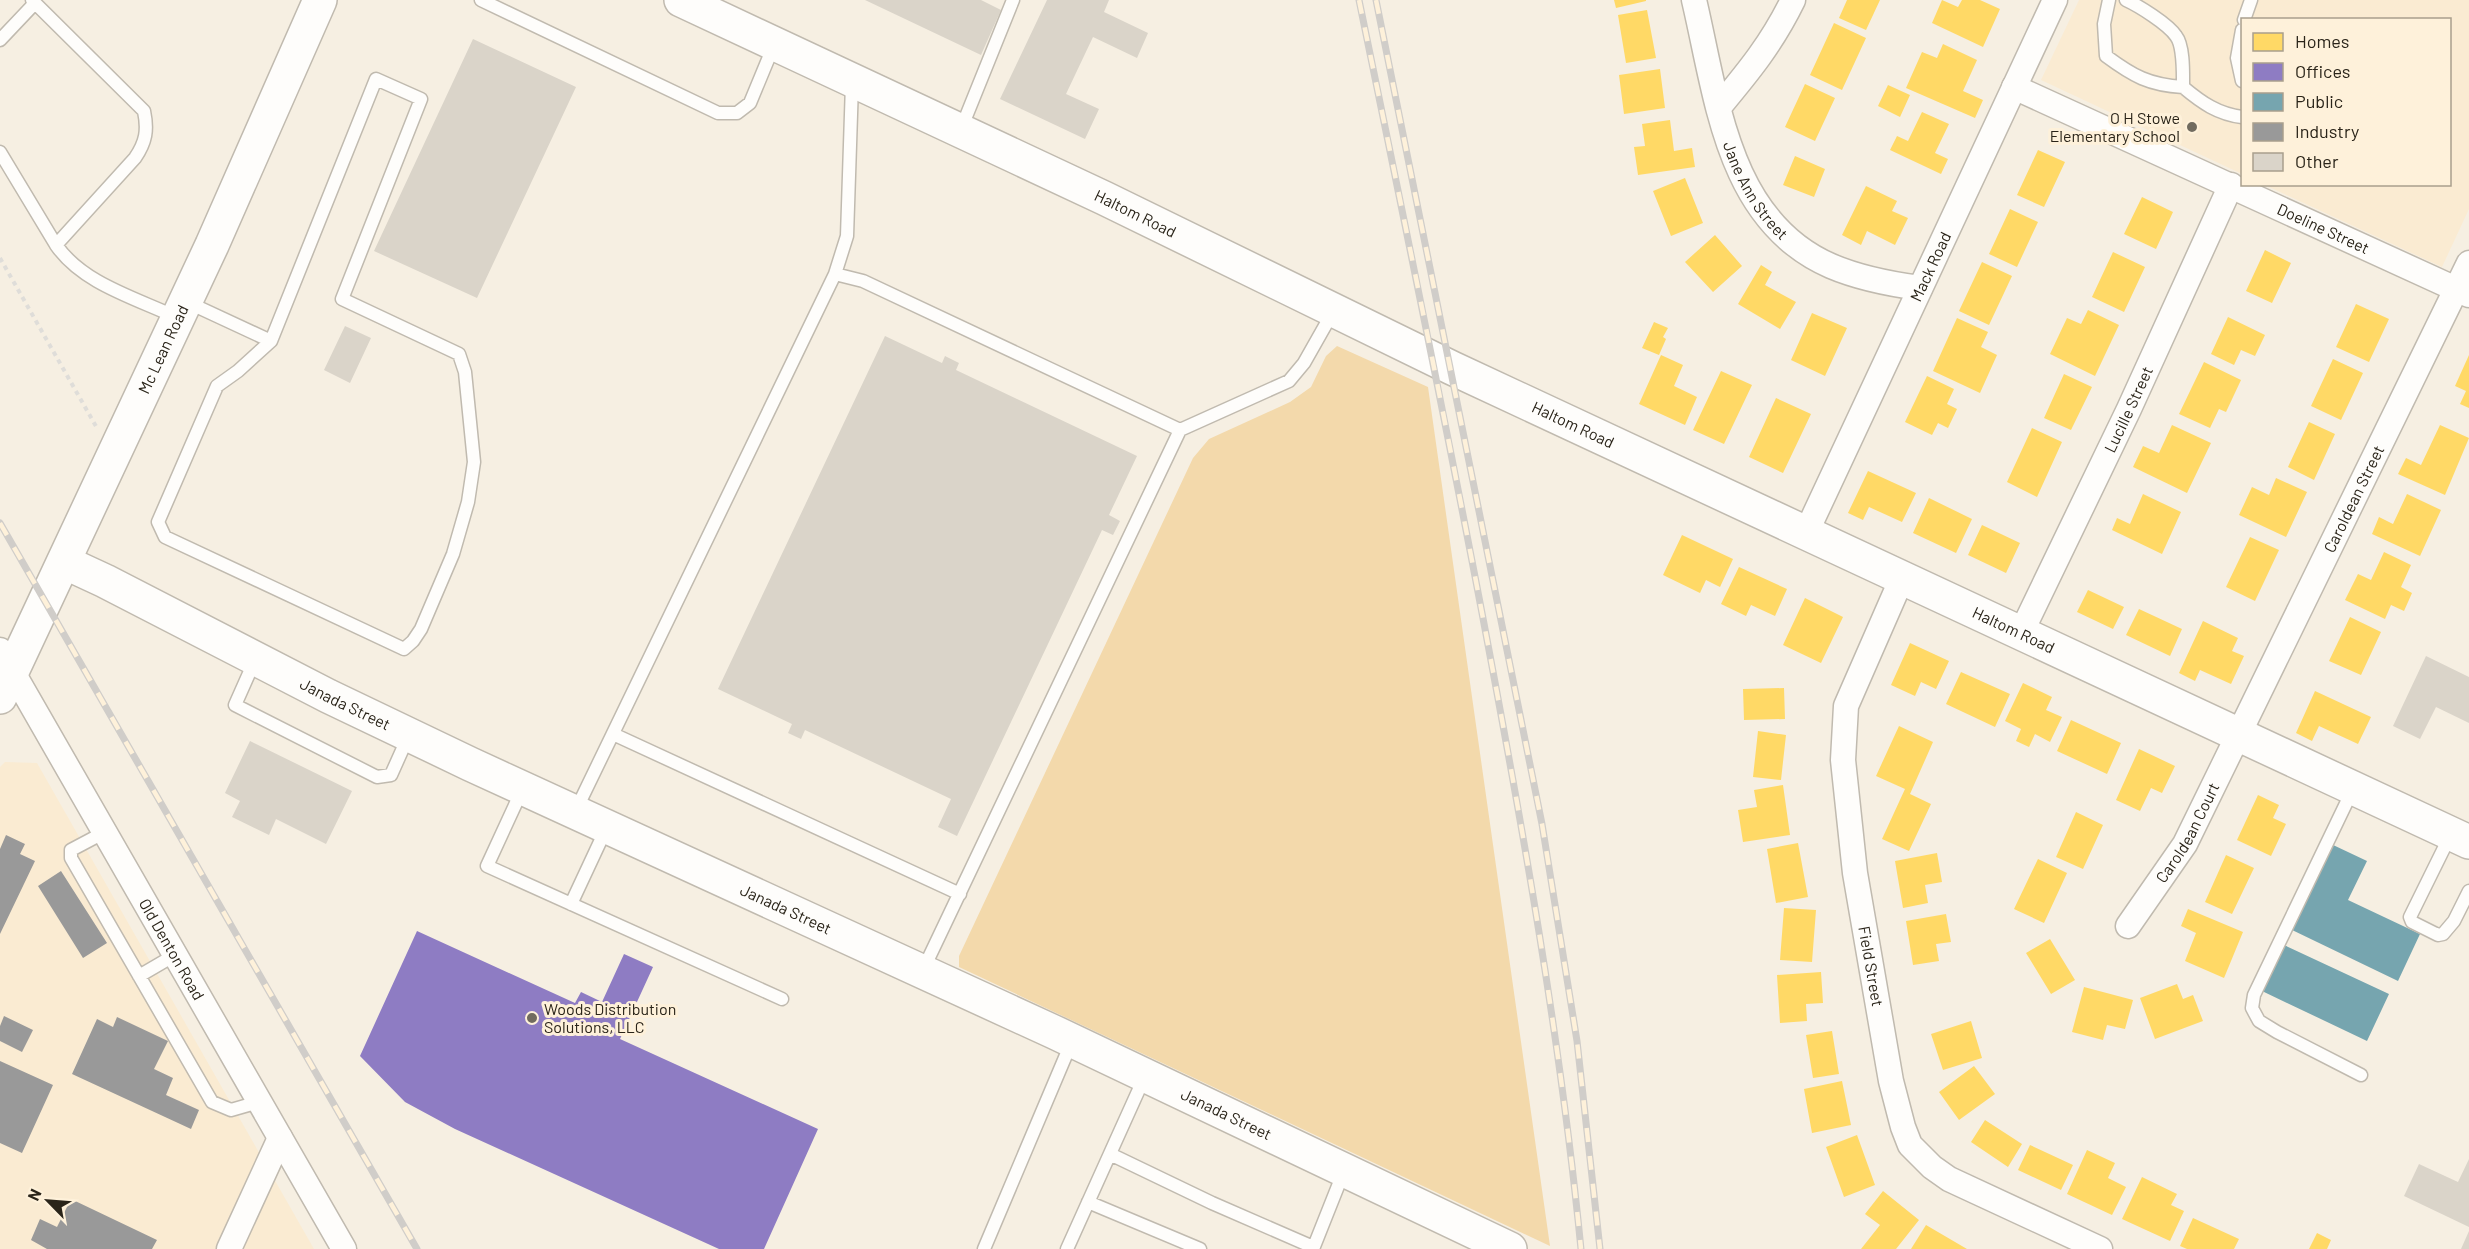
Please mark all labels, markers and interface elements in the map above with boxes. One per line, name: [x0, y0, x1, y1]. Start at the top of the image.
legend: [2241, 18, 2451, 186]
text: Homes: [2295, 30, 2349, 52]
text: Offices: [2295, 60, 2351, 82]
text: Public: [2295, 90, 2343, 112]
place label: O H Stowe Elementary School: [2050, 108, 2180, 145]
marker: O H Stowe Elementary School: [2185, 120, 2199, 134]
text: Industry: [2295, 120, 2359, 142]
street label: Jane Ann Street: [1720, 139, 1792, 243]
text: Other: [2295, 150, 2339, 172]
street label: Haltom Road: [1092, 185, 1180, 241]
street label: Doeline Street: [2275, 199, 2372, 257]
street label: Mack Road: [1906, 229, 1954, 304]
street label: Mc Lean Road: [134, 302, 192, 397]
street label: Lucille Street: [2100, 363, 2156, 455]
street label: Haltom Road: [1529, 397, 1617, 451]
street label: Caroldean Street: [2319, 442, 2387, 555]
street label: Haltom Road: [1970, 602, 2058, 657]
street label: Janada Street: [297, 673, 394, 733]
street label: Caroldean Court: [2151, 779, 2223, 886]
street label: Janada Street: [737, 879, 835, 938]
street label: Old Denton Road: [136, 895, 209, 1003]
street label: Field Street: [1855, 925, 1888, 1008]
place label: Woods Distribution Solutions, LLC: [544, 999, 676, 1036]
marker: Woods Distribution Solutions, LLC: [525, 1011, 539, 1025]
street label: Janada Street: [1178, 1084, 1275, 1143]
north arrow: [18, 1171, 78, 1231]
text: N: [23, 1186, 45, 1203]

